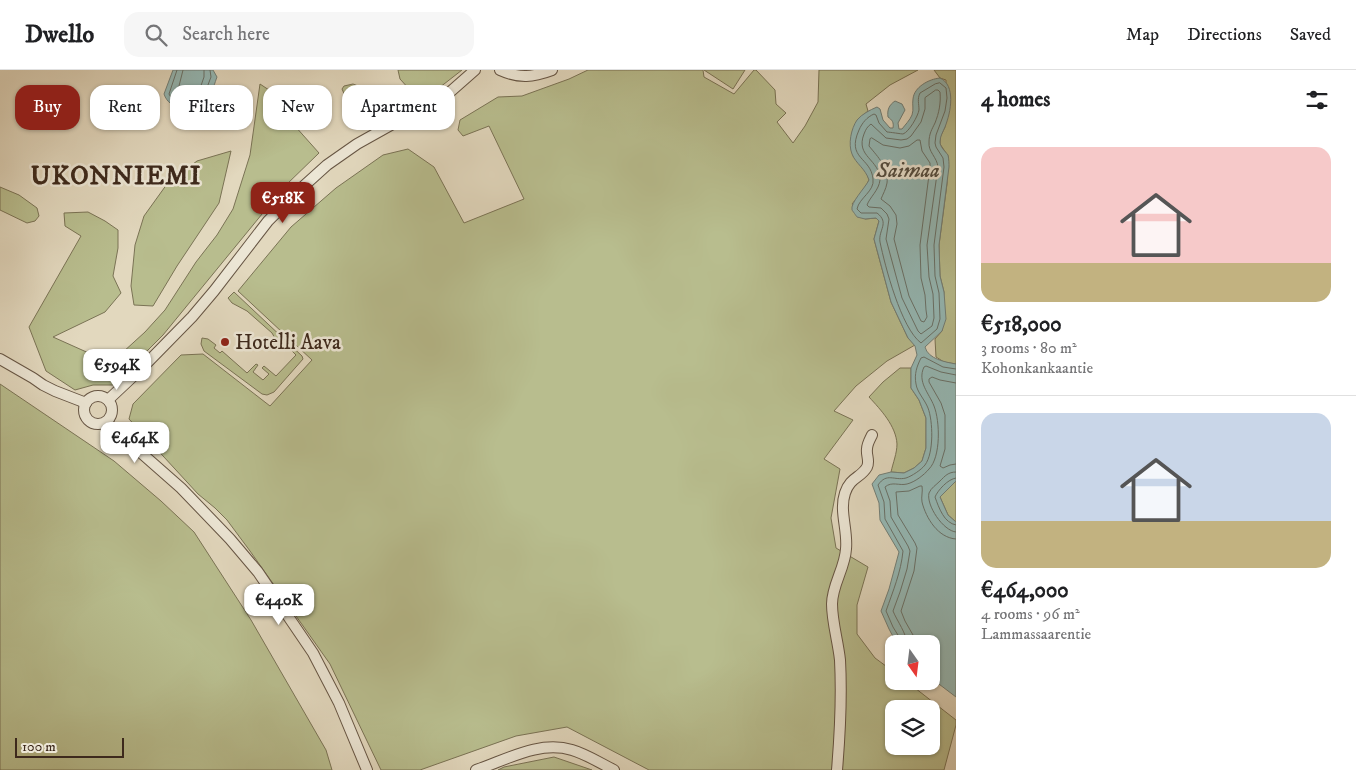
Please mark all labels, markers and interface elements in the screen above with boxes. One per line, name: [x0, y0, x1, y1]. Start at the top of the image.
search box: [124, 12, 474, 57]
text: Dwello: [25, 20, 94, 50]
icon: search: [142, 21, 170, 49]
text: Search here: [182, 23, 270, 46]
text: Map: [1126, 24, 1159, 46]
text: Directions: [1187, 24, 1262, 46]
text: Saved: [1290, 24, 1331, 46]
chip: Buy: [15, 85, 80, 130]
chip: Rent: [90, 85, 160, 130]
chip: Filters: [170, 85, 253, 130]
chip: New: [263, 85, 332, 130]
chip: Apartment: [342, 85, 455, 130]
icon: filters: [1303, 86, 1331, 114]
text: 4 homes: [981, 87, 1050, 113]
water label: Saimaa: [875, 157, 940, 184]
district label: UKONNIEMI: [30, 160, 202, 193]
icon: home: [1111, 180, 1201, 270]
pin: €518K: [248, 182, 318, 224]
text: €518K: [262, 188, 304, 208]
text: €518,000: [981, 312, 1062, 338]
place label: Hotelli Aava: [235, 330, 341, 356]
marker: Hotelli Aava: [219, 336, 231, 348]
text: 3 rooms · 80 m²: [981, 338, 1077, 358]
pin: €594K: [82, 348, 152, 391]
text: €594K: [94, 355, 140, 375]
text: Kohonkankaantie: [981, 358, 1093, 378]
pin: €464K: [100, 422, 170, 464]
text: €464K: [111, 428, 159, 448]
icon: home: [1111, 445, 1201, 535]
text: €464,000: [981, 578, 1068, 604]
pin: €440K: [244, 584, 314, 626]
text: €440K: [255, 590, 303, 610]
text: 4 rooms · 96 m²: [981, 604, 1080, 624]
text: Lammassaarentie: [981, 624, 1091, 644]
north arrow: [885, 635, 940, 690]
map controls: [885, 635, 940, 755]
button: layers: [885, 700, 940, 755]
scale bar: [15, 735, 124, 758]
text: 100 m: [22, 738, 56, 756]

